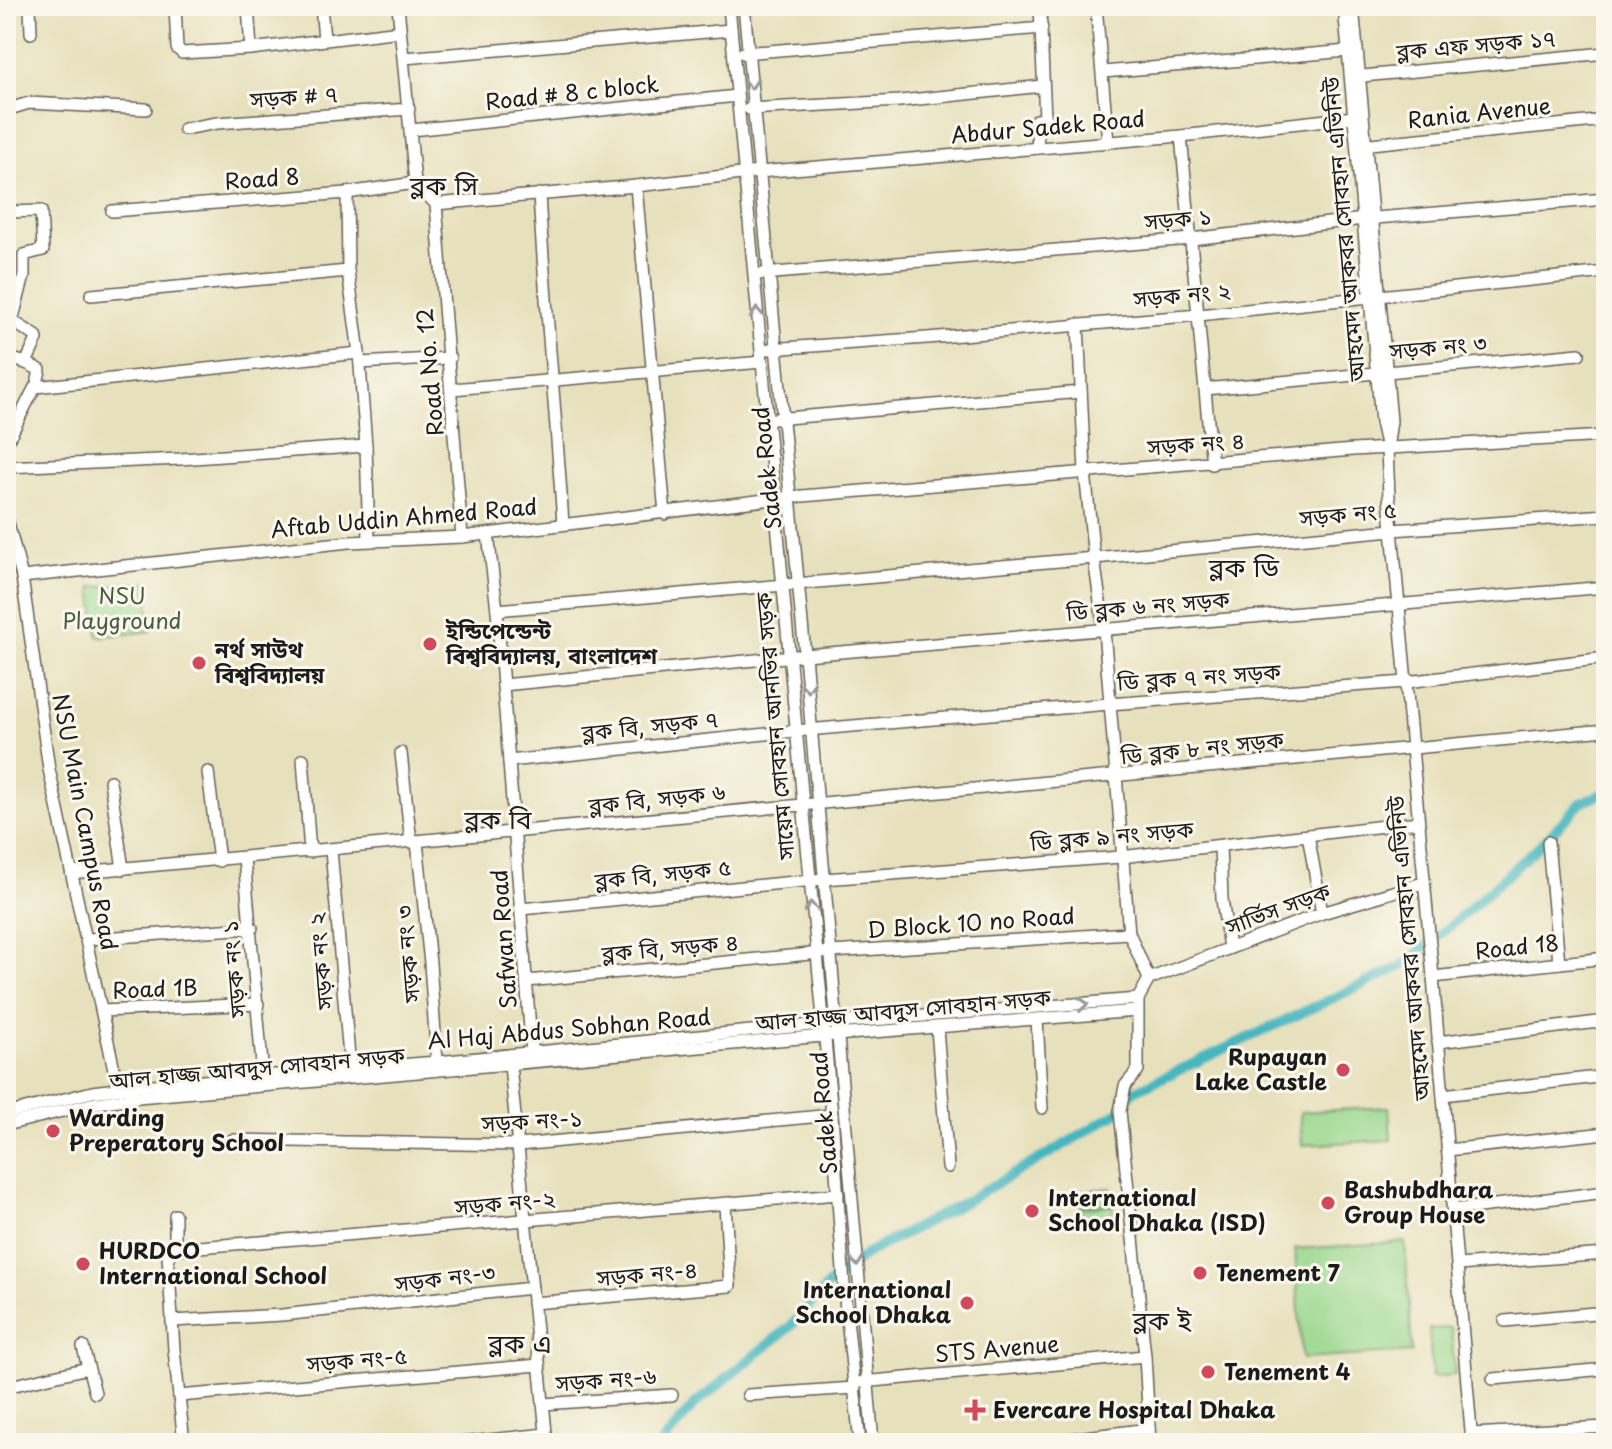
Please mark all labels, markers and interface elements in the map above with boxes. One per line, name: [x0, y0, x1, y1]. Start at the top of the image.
street label: ব্লক এফ সড়ক ১৭: [1394, 20, 1557, 67]
street label: Road # 8 c block: [483, 66, 661, 117]
street label: আহমেদ আকবর সোবহান এভিনিউ: [1313, 75, 1372, 384]
street label: সড়ক # ৭: [248, 76, 339, 115]
one-way arrow: [742, 78, 759, 91]
street label: Rania Avenue: [1406, 88, 1552, 135]
street label: Abdur Sadek Road: [950, 101, 1146, 150]
street label: Road 8: [223, 158, 300, 197]
district label: ব্লক সি: [409, 165, 479, 204]
street label: সড়ক ১: [1142, 198, 1213, 237]
street label: সড়ক নং ২: [1131, 273, 1232, 314]
one-way arrow: [749, 306, 766, 319]
street label: Road No. 12: [406, 307, 451, 437]
street label: সড়ক নং ৩: [1387, 325, 1488, 366]
street label: Sadek Road: [743, 405, 788, 531]
street label: সড়ক নং ৪: [1145, 423, 1246, 462]
street label: Aftab Uddin Ahmed Road: [269, 488, 539, 545]
street label: সড়ক নং ৫: [1297, 492, 1398, 533]
district label: ব্লক ডি: [1208, 547, 1280, 586]
park label: NSU Playground: [62, 578, 182, 636]
street label: ডি ব্লক ৬ নং সড়ক: [1064, 581, 1231, 628]
street label: সায়েম সোবহান আনভির সড়ক: [745, 591, 802, 862]
place label: ইন্ডিপেন্ডেন্ট বিশ্ববিদ্যালয়, বাংলাদেশ: [445, 613, 657, 671]
place label: নর্থ সাউথ বিশ্ববিদ্যালয়: [214, 632, 325, 690]
marker: ইন্ডিপেন্ডেন্ট বিশ্ববিদ্যালয়, বাংলাদেশ: [421, 635, 439, 653]
street label: ডি ব্লক ৭ নং সড়ক: [1115, 653, 1282, 698]
marker: নর্থ সাউথ বিশ্ববিদ্যালয়: [190, 654, 208, 672]
one-way arrow: [799, 681, 816, 694]
street label: NSU Main Campus Road: [45, 691, 128, 953]
street label: ব্লক বি, সড়ক ৭: [579, 701, 720, 748]
street label: ডি ব্লক ৮ নং সড়ক: [1118, 722, 1285, 772]
street label: ব্লক বি, সড়ক ৬: [586, 774, 727, 821]
street label: আহমেদ আকবর সোবহান এভিনিউ: [1378, 794, 1437, 1103]
district label: ব্লক বি: [463, 799, 532, 838]
street label: ডি ব্লক ৯ নং সড়ক: [1028, 811, 1195, 858]
street label: ব্লক বি, সড়ক ৫: [592, 849, 733, 896]
street label: Safwan Road: [481, 868, 524, 1010]
street label: সার্ভিস সড়ক: [1220, 873, 1334, 942]
street label: D Block 10 no Road: [866, 898, 1076, 945]
one-way arrow: [803, 900, 820, 913]
street label: সড়ক নং ৩: [386, 904, 427, 1005]
street label: সড়ক নং ২: [299, 911, 340, 1012]
street label: সড়ক নং ১: [212, 919, 253, 1020]
street label: ব্লক বি, সড়ক ৪: [599, 924, 740, 969]
street label: Road 18: [1473, 925, 1560, 966]
street label: Road 1B: [112, 970, 198, 1005]
street label: আল হাজ্জ আবদুস সোবহান সড়ক: [753, 979, 1052, 1038]
one-way arrow: [1077, 995, 1090, 1012]
street label: Al Haj Abdus Sobhan Road: [426, 999, 712, 1056]
street label: আল হাজ্জ আবদুস সোবহান সড়ক: [107, 1037, 406, 1096]
place label: Rupayan Lake Castle: [1195, 1039, 1328, 1097]
street label: Sadek Road: [801, 1050, 844, 1176]
marker: Rupayan Lake Castle: [1334, 1061, 1352, 1079]
place label: Warding Preperatory School: [69, 1100, 284, 1158]
street label: সড়ক নং-১: [480, 1100, 583, 1139]
marker: Warding Preperatory School: [44, 1122, 62, 1140]
place label: Bashubdhara Group House: [1344, 1172, 1494, 1230]
place label: International School Dhaka (ISD): [1048, 1180, 1266, 1238]
street label: সড়ক নং-২: [452, 1181, 557, 1222]
marker: Bashubdhara Group House: [1319, 1194, 1337, 1212]
marker: International School Dhaka (ISD): [1023, 1202, 1041, 1220]
place label: HURDCO International School: [99, 1233, 327, 1291]
street label: সড়ক নং-৪: [594, 1252, 699, 1293]
street label: সড়ক নং-৩: [392, 1254, 497, 1299]
marker: HURDCO International School: [74, 1255, 92, 1273]
one-way arrow: [849, 1255, 866, 1268]
place label: Tenement 7: [1216, 1255, 1340, 1288]
marker: Tenement 7: [1191, 1264, 1209, 1282]
place label: International School Dhaka: [795, 1272, 952, 1330]
marker: International School Dhaka: [958, 1294, 976, 1312]
district label: ব্লক ই: [1132, 1300, 1192, 1339]
district label: ব্লক এ: [487, 1323, 552, 1362]
street label: STS Avenue: [933, 1326, 1060, 1369]
street label: সড়ক নং-৫: [304, 1338, 409, 1379]
place label: Tenement 4: [1224, 1354, 1350, 1387]
street label: সড়ক নং-৬: [553, 1359, 657, 1399]
marker: Tenement 4: [1199, 1363, 1217, 1381]
place label: Evercare Hospital Dhaka: [993, 1392, 1276, 1425]
marker: Evercare Hospital Dhaka: [964, 1399, 986, 1421]

